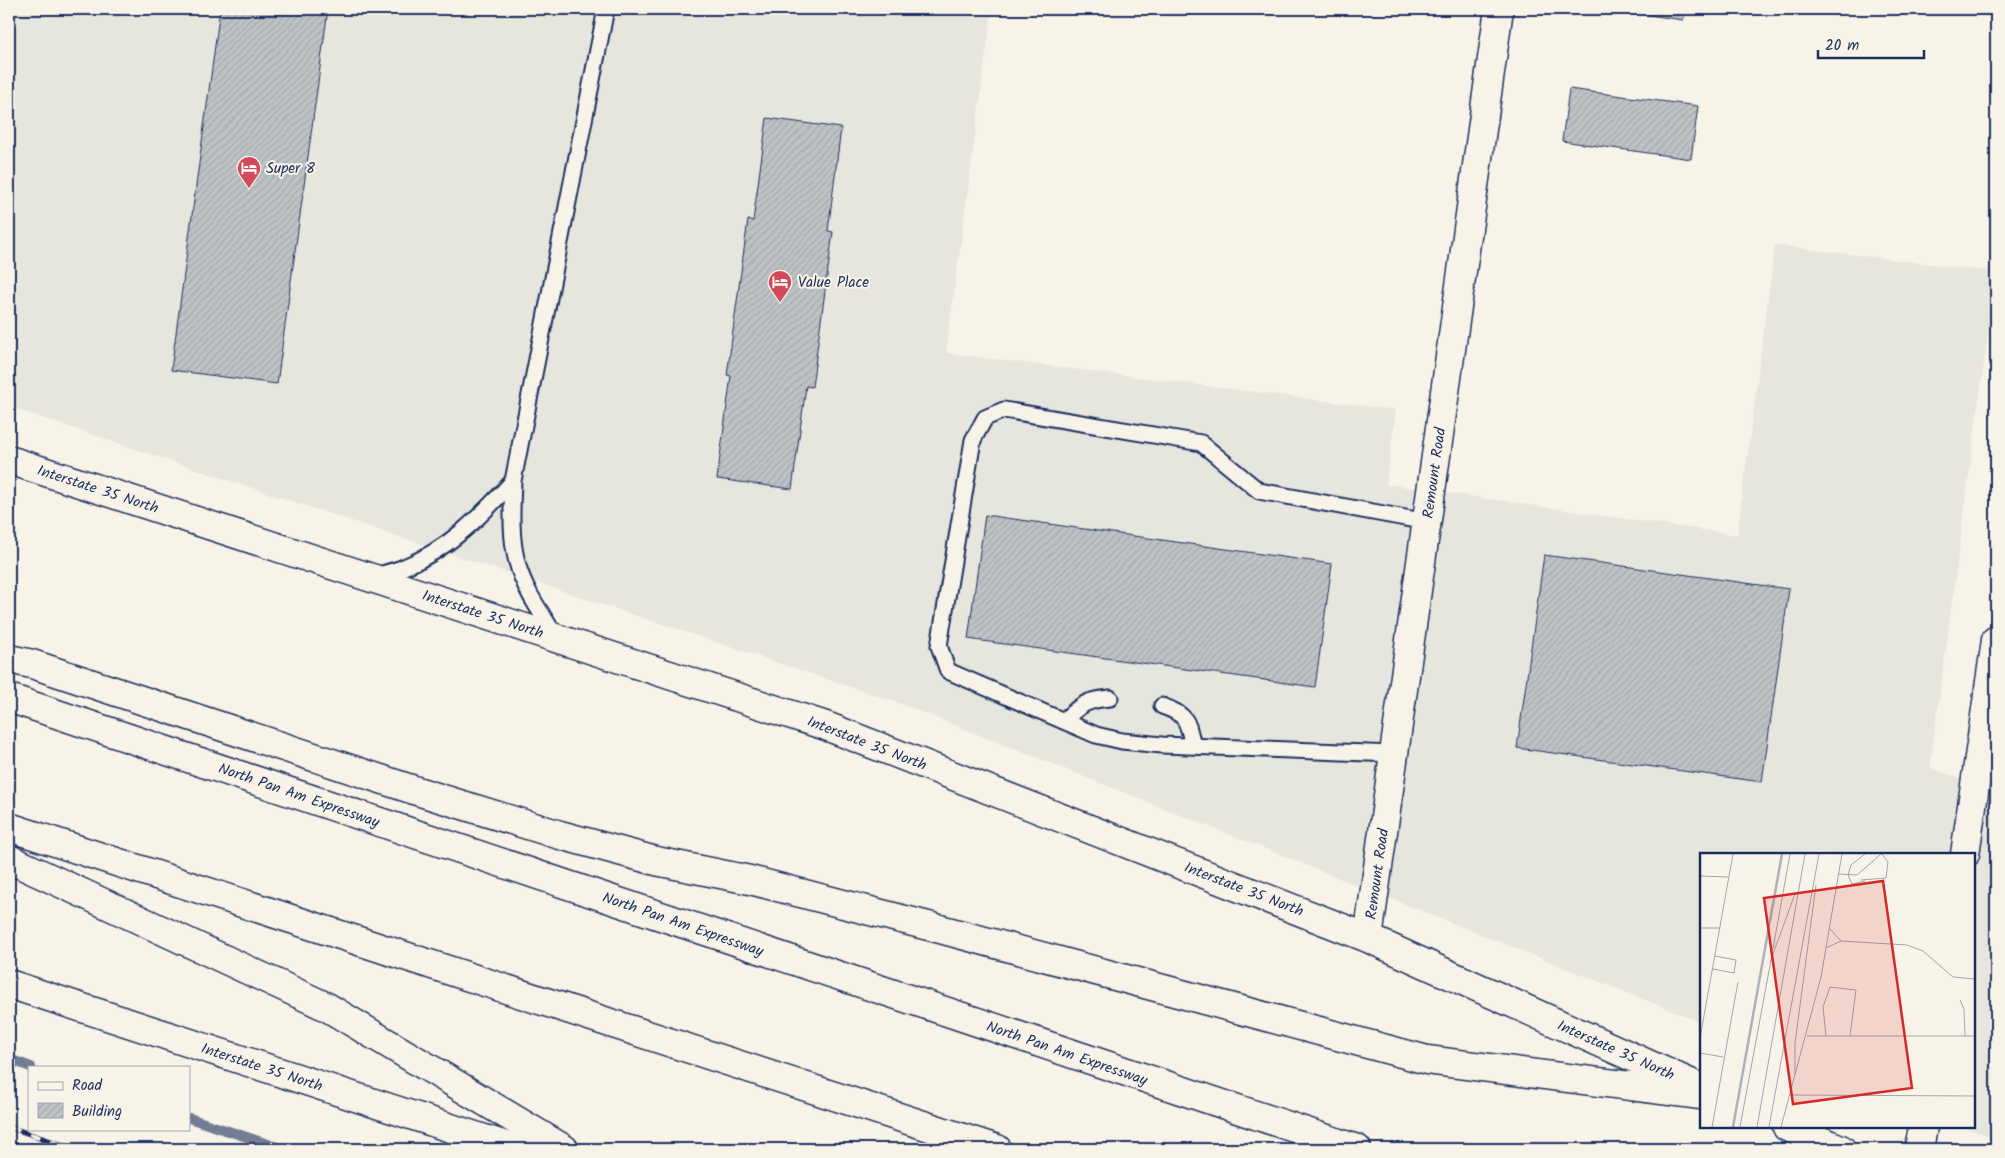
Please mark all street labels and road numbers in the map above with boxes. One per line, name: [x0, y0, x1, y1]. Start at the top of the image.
street label: Remount Road: [1417, 426, 1453, 520]
street label: Interstate 35 North: [34, 459, 161, 521]
street label: Interstate 35 North: [419, 584, 546, 646]
street label: Interstate 35 North: [803, 710, 930, 778]
street label: North Pan Am Expressway: [215, 757, 383, 835]
street label: Remount Road: [1360, 827, 1396, 921]
street label: Interstate 35 North: [1180, 856, 1307, 924]
street label: North Pan Am Expressway: [599, 886, 767, 964]
street label: Interstate 35 North: [1553, 1014, 1678, 1088]
street label: North Pan Am Expressway: [983, 1015, 1151, 1093]
street label: Interstate 35 North: [198, 1037, 325, 1099]

